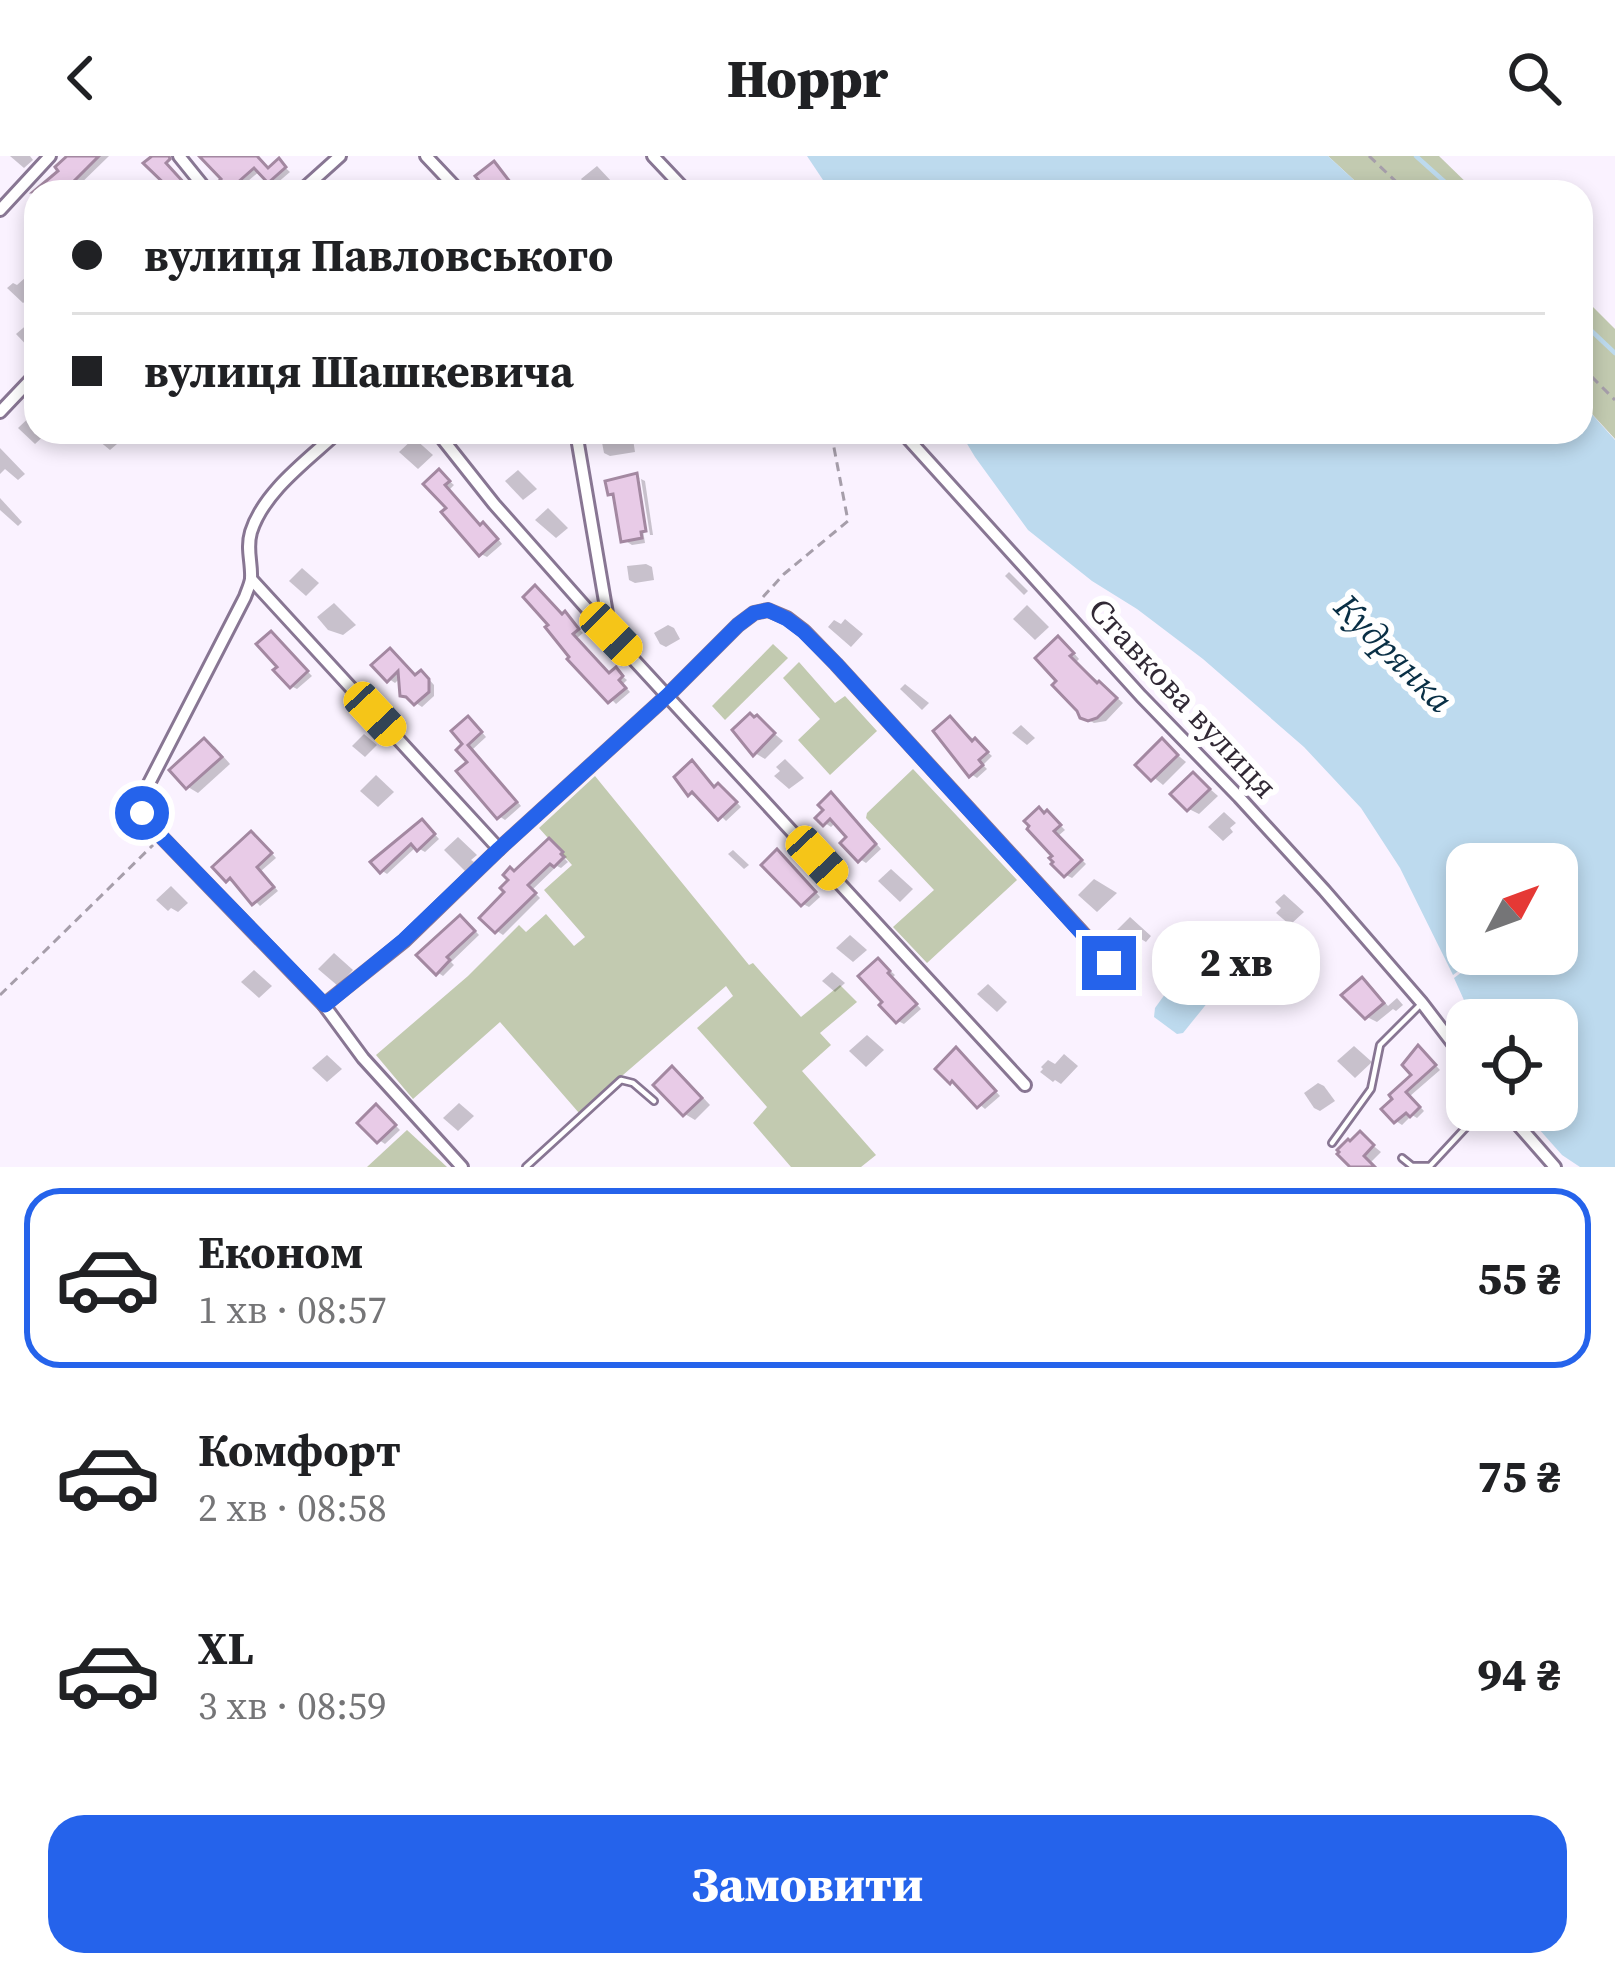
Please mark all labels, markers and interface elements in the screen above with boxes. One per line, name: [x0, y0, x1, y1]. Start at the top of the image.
text: Hoppr: [727, 41, 888, 115]
icon: back: [48, 45, 114, 111]
icon: search: [1501, 45, 1567, 111]
text: вулиця Павловського: [144, 224, 614, 286]
text: вулиця Шашкевича: [144, 340, 574, 402]
water label: Кудрянка: [1323, 582, 1464, 723]
street label: Ставкова вулиця: [1078, 588, 1288, 808]
car: [573, 596, 649, 672]
car: [337, 675, 413, 753]
route start: [115, 786, 169, 840]
car: [779, 819, 855, 897]
north arrow: [1446, 843, 1578, 975]
map controls: [1446, 843, 1578, 1131]
callout: 2 хв: [1151, 921, 1319, 1005]
route end: [1082, 936, 1136, 990]
text: 2 хв: [1199, 936, 1273, 989]
button: locate: [1446, 999, 1578, 1131]
text: Економ: [198, 1221, 363, 1283]
icon: car: [54, 1224, 162, 1332]
text: 55 ₴: [1477, 1247, 1561, 1309]
text: 1 хв · 08:57: [198, 1283, 387, 1336]
text: Комфорт: [198, 1419, 401, 1481]
icon: car: [54, 1422, 162, 1530]
text: 75 ₴: [1477, 1445, 1561, 1507]
text: 2 хв · 08:58: [198, 1481, 387, 1534]
text: XL: [198, 1617, 254, 1679]
icon: car: [54, 1620, 162, 1728]
text: 94 ₴: [1477, 1643, 1561, 1705]
text: 3 хв · 08:59: [198, 1679, 387, 1732]
button: Замовити: [48, 1815, 1567, 1953]

